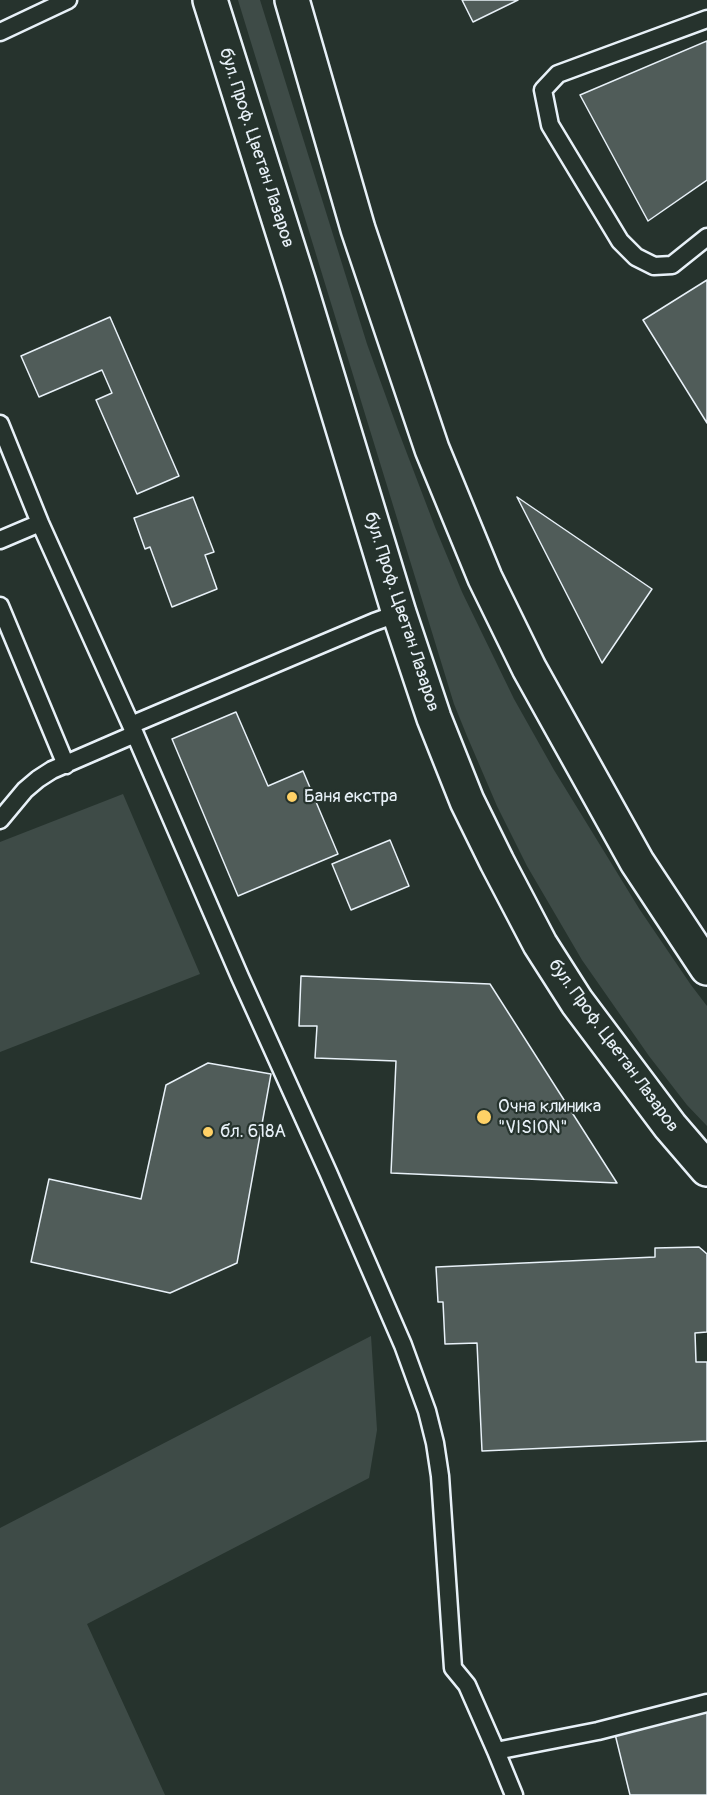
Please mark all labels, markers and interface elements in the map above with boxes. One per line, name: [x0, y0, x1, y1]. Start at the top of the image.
street label: бул. Проф. Цветан Лазаров: [213, 45, 299, 251]
street label: бул. Проф. Цветан Лазаров: [358, 509, 444, 715]
place label: Баня екстра: [304, 786, 397, 808]
marker: Баня екстра: [285, 790, 299, 804]
street label: бул. Проф. Цветан Лазаров: [543, 955, 683, 1137]
place label: Очна клиника "VISION": [498, 1096, 601, 1138]
marker: Очна клиника "VISION": [475, 1108, 493, 1126]
place label: бл. 618А: [220, 1121, 286, 1143]
marker: бл. 618А: [201, 1125, 215, 1139]

